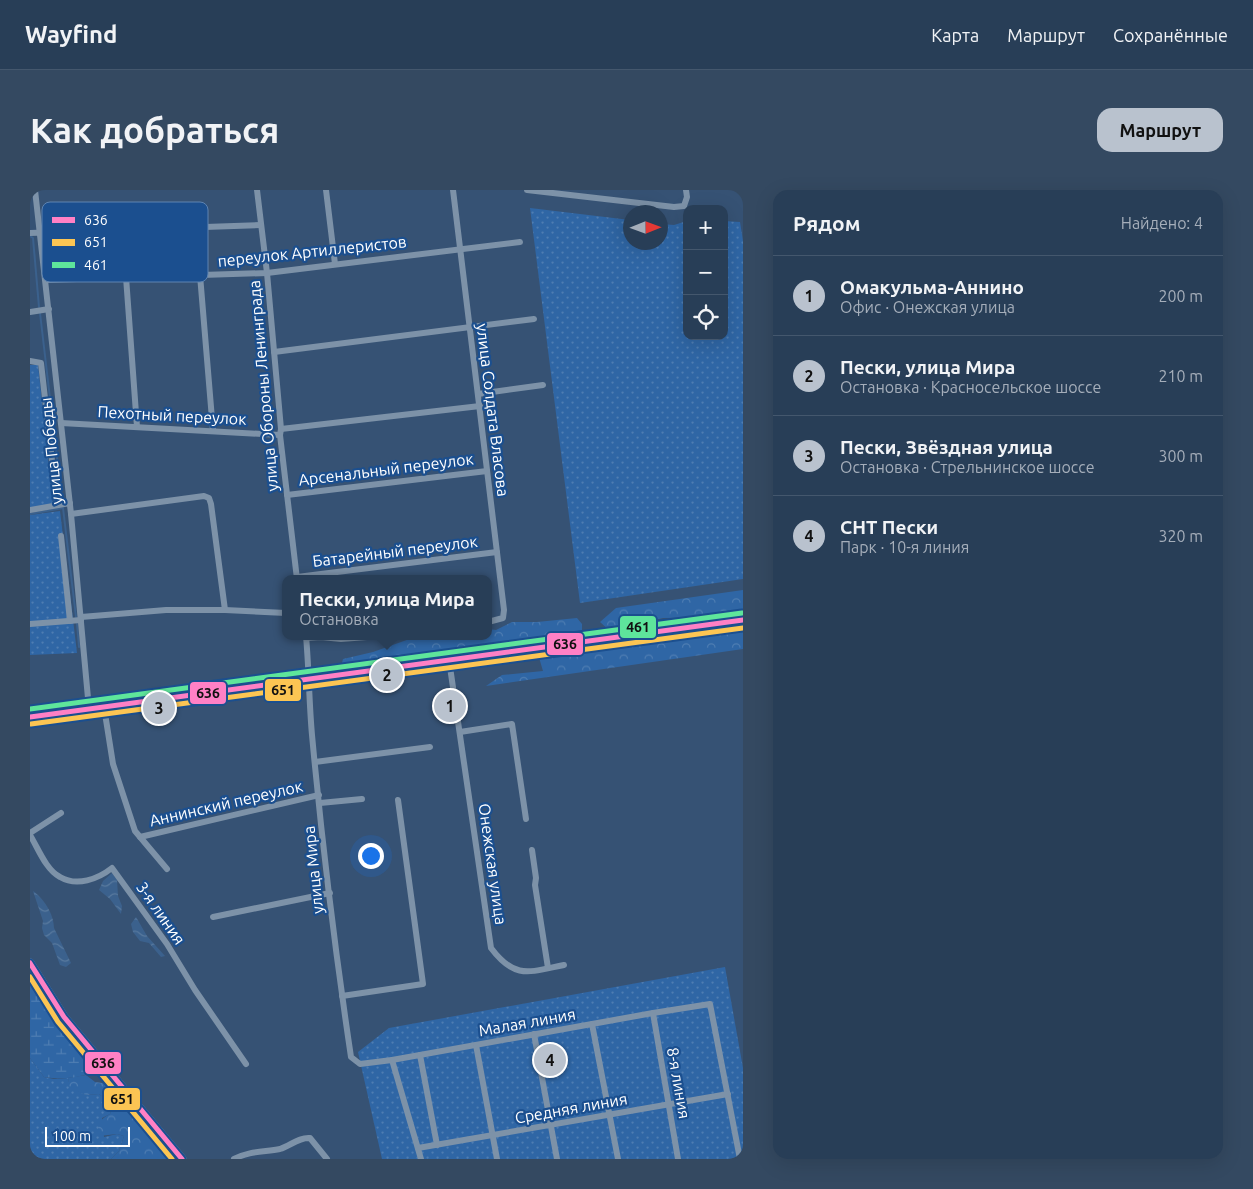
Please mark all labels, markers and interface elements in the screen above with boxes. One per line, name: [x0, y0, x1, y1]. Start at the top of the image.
text: Wayfind: [25, 21, 117, 48]
text: Карта: [931, 25, 979, 45]
text: Маршрут: [1007, 25, 1085, 45]
text: Сохранённые: [1113, 25, 1228, 45]
button: Маршрут: [1097, 108, 1223, 152]
text: Как добраться: [30, 110, 279, 150]
legend: [42, 202, 208, 282]
north arrow: [623, 205, 668, 250]
map controls: [683, 205, 728, 340]
button: +: [683, 205, 728, 250]
text: Рядом: [793, 211, 861, 235]
text: 636: [84, 212, 108, 228]
text: Найдено: 4: [1121, 214, 1203, 232]
street label: переулок Артиллеристов: [217, 232, 407, 270]
text: 651: [84, 234, 108, 250]
button: −: [683, 250, 728, 295]
text: 461: [84, 257, 108, 273]
text: Омакульма-Аннино: [840, 276, 1024, 298]
street label: улица Обороны Ленинграда: [245, 280, 281, 492]
text: 1: [804, 287, 814, 305]
text: 200 m: [1158, 287, 1203, 305]
button: locate: [683, 295, 728, 340]
text: Офис · Онежская улица: [840, 298, 1015, 316]
street label: улица Солдата Власова: [473, 322, 513, 498]
text: Пески, улица Мира: [840, 356, 1015, 378]
text: 2: [804, 367, 814, 385]
text: 210 m: [1158, 367, 1203, 385]
text: Остановка · Красносельское шоссе: [840, 378, 1101, 396]
street label: улица Победы: [36, 397, 66, 505]
street label: Пехотный переулок: [97, 402, 247, 428]
text: Пески, Звёздная улица: [840, 436, 1053, 458]
text: 3: [804, 447, 814, 465]
text: 300 m: [1158, 447, 1203, 465]
street label: Арсенальный переулок: [297, 449, 475, 489]
text: Остановка · Стрельнинское шоссе: [840, 458, 1095, 476]
text: СНТ Пески: [840, 516, 938, 538]
text: 4: [804, 527, 814, 545]
text: 320 m: [1158, 527, 1203, 545]
street label: Батарейный переулок: [311, 532, 479, 570]
text: Парк · 10-я линия: [840, 538, 969, 556]
popup: [282, 575, 492, 640]
text: Пески, улица Мира: [299, 588, 475, 610]
text: Остановка: [299, 610, 379, 628]
line badge: 461: [619, 615, 657, 639]
text: 461: [626, 619, 650, 635]
line badge: 636: [546, 632, 584, 656]
text: 636: [553, 636, 577, 652]
pin: 2: [371, 656, 403, 694]
line badge: 651: [264, 678, 302, 702]
line badge: 636: [189, 681, 227, 705]
text: 651: [271, 682, 295, 698]
text: 636: [196, 685, 220, 701]
pin: 1: [434, 687, 466, 725]
pin: 3: [143, 689, 175, 727]
street label: Аннинский переулок: [148, 777, 304, 829]
street label: Онежская улица: [476, 802, 510, 926]
street label: улица Мира: [299, 825, 327, 915]
your location: [358, 843, 384, 869]
street label: 3-я линия: [133, 878, 189, 948]
street label: Малая линия: [477, 1005, 577, 1039]
pin: 4: [534, 1041, 566, 1079]
street label: 8-я линия: [664, 1046, 694, 1120]
line badge: 636: [84, 1051, 122, 1075]
text: 636: [91, 1055, 115, 1071]
line badge: 651: [103, 1087, 141, 1111]
street label: Средняя линия: [513, 1089, 629, 1127]
text: 651: [110, 1091, 134, 1107]
scale bar: [45, 1124, 130, 1147]
text: 100 m: [52, 1128, 91, 1144]

